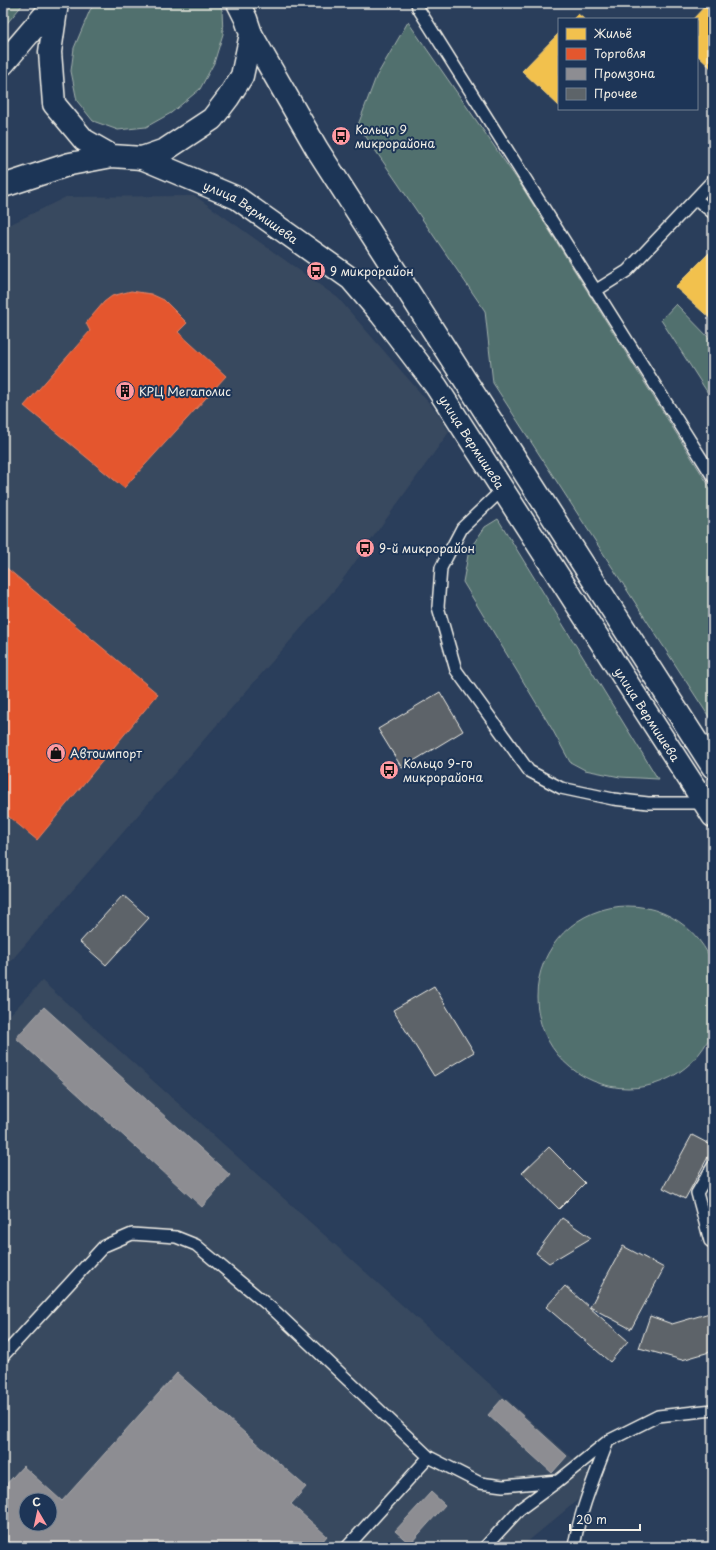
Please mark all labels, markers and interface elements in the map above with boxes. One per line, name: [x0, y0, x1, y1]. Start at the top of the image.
legend: [558, 18, 698, 110]
text: Жильё: [593, 24, 632, 42]
text: Торговля: [594, 44, 646, 62]
text: Промзона: [594, 64, 656, 82]
text: Прочее: [594, 84, 638, 102]
place label: Кольцо 9 микрорайона: [355, 120, 435, 152]
bus stop icon: Кольцо 9 микрорайона: [330, 125, 352, 147]
street label: улица Вермишева: [201, 176, 302, 248]
bus stop icon: 9 микрорайон: [305, 260, 327, 282]
place label: 9 микрорайон: [330, 262, 414, 280]
building icon: КРЦ Мегаполис: [114, 380, 136, 402]
place label: КРЦ Мегаполис: [139, 382, 231, 400]
street label: улица Вермишева: [435, 391, 509, 493]
bus stop icon: 9-й микрорайон: [354, 537, 376, 559]
place label: 9-й микрорайон: [379, 539, 475, 557]
street label: улица Вермишева: [610, 664, 685, 765]
shop icon: Автоимпорт: [45, 742, 67, 764]
place label: Автоимпорт: [70, 744, 142, 762]
place label: Кольцо 9-го микрорайона: [403, 754, 483, 786]
bus stop icon: Кольцо 9-го микрорайона: [378, 759, 400, 781]
north arrow: [18, 1492, 58, 1532]
text: С: [31, 1493, 42, 1511]
scale bar: [570, 1506, 640, 1532]
text: 20 m: [576, 1510, 607, 1528]

